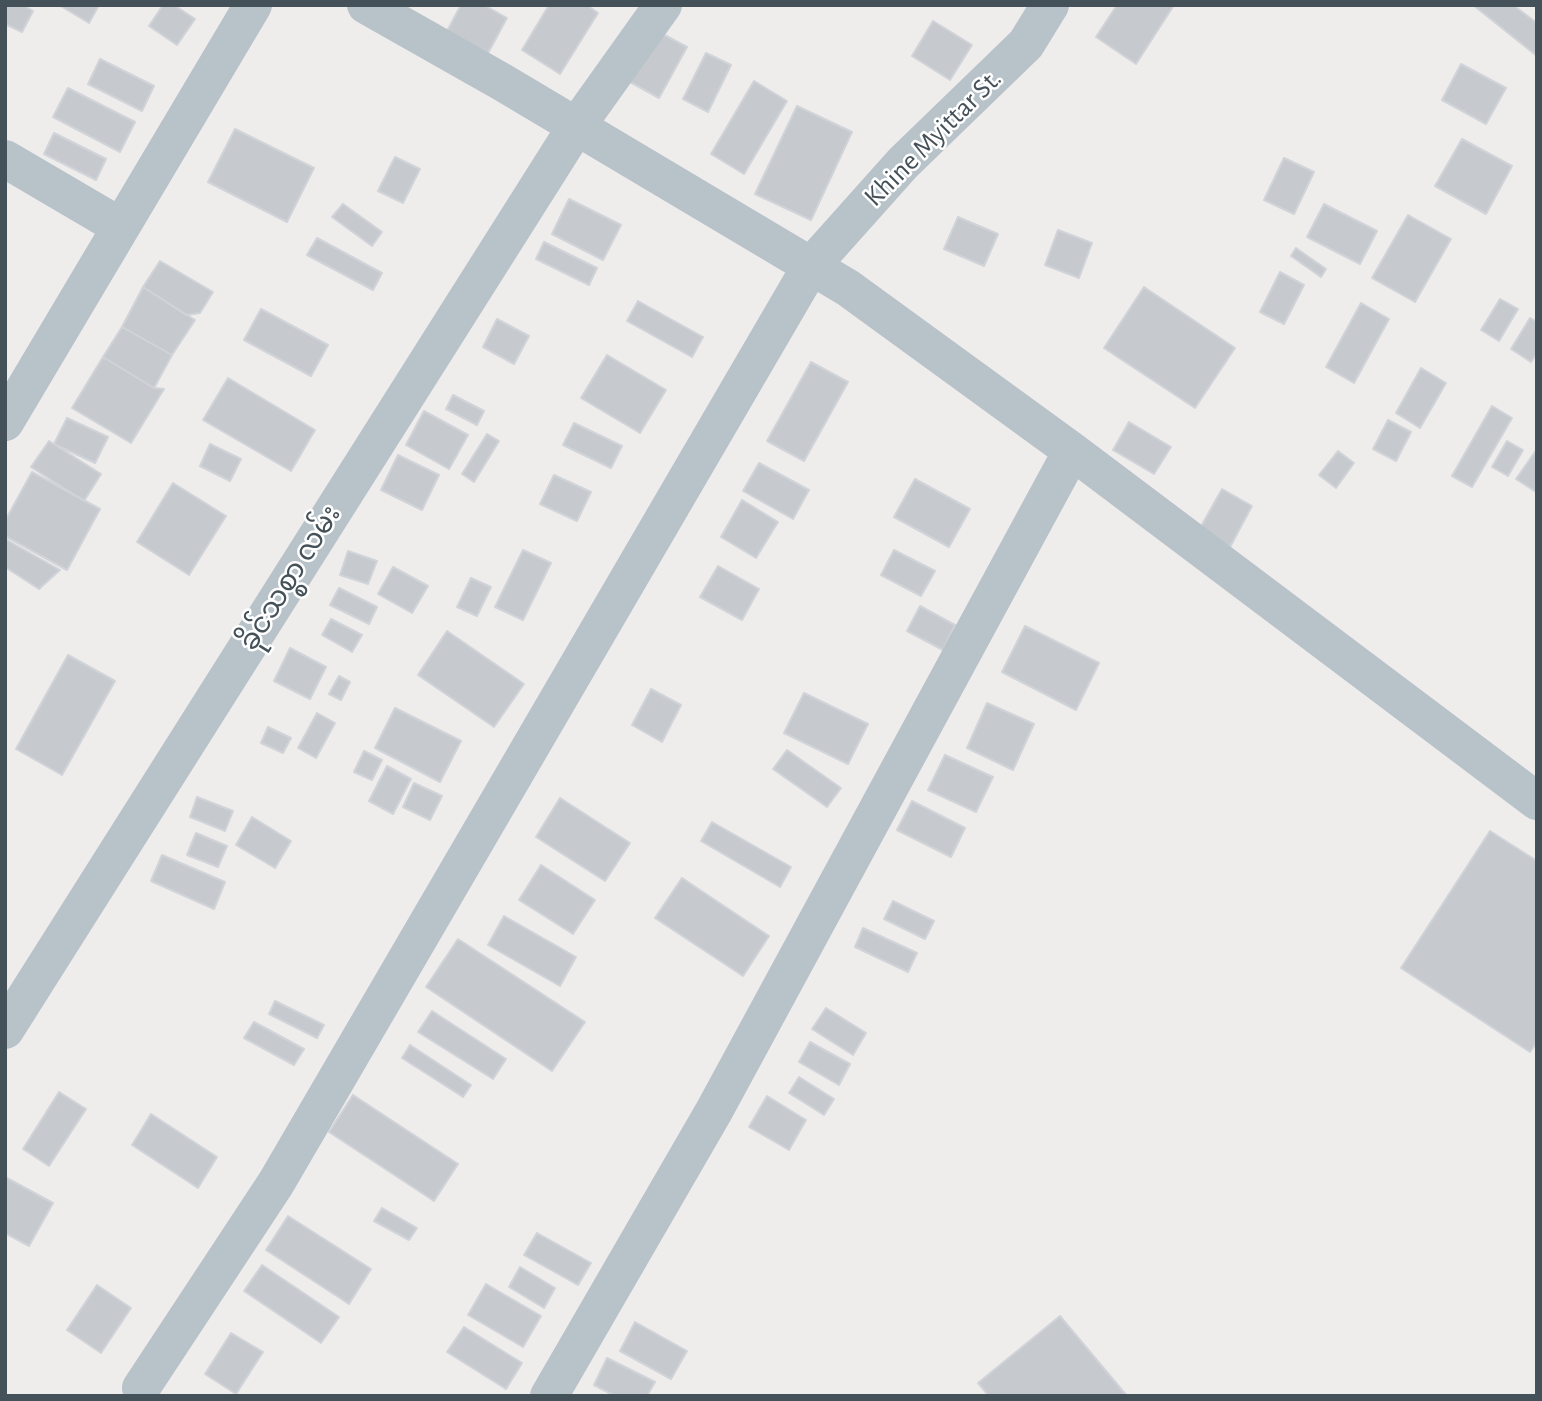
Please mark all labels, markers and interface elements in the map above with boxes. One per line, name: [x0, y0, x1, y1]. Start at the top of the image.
street label: Khine Myittar St.: [857, 62, 1009, 214]
street label: ခိုင်သစ္စာ လမ်း: [232, 499, 348, 657]

